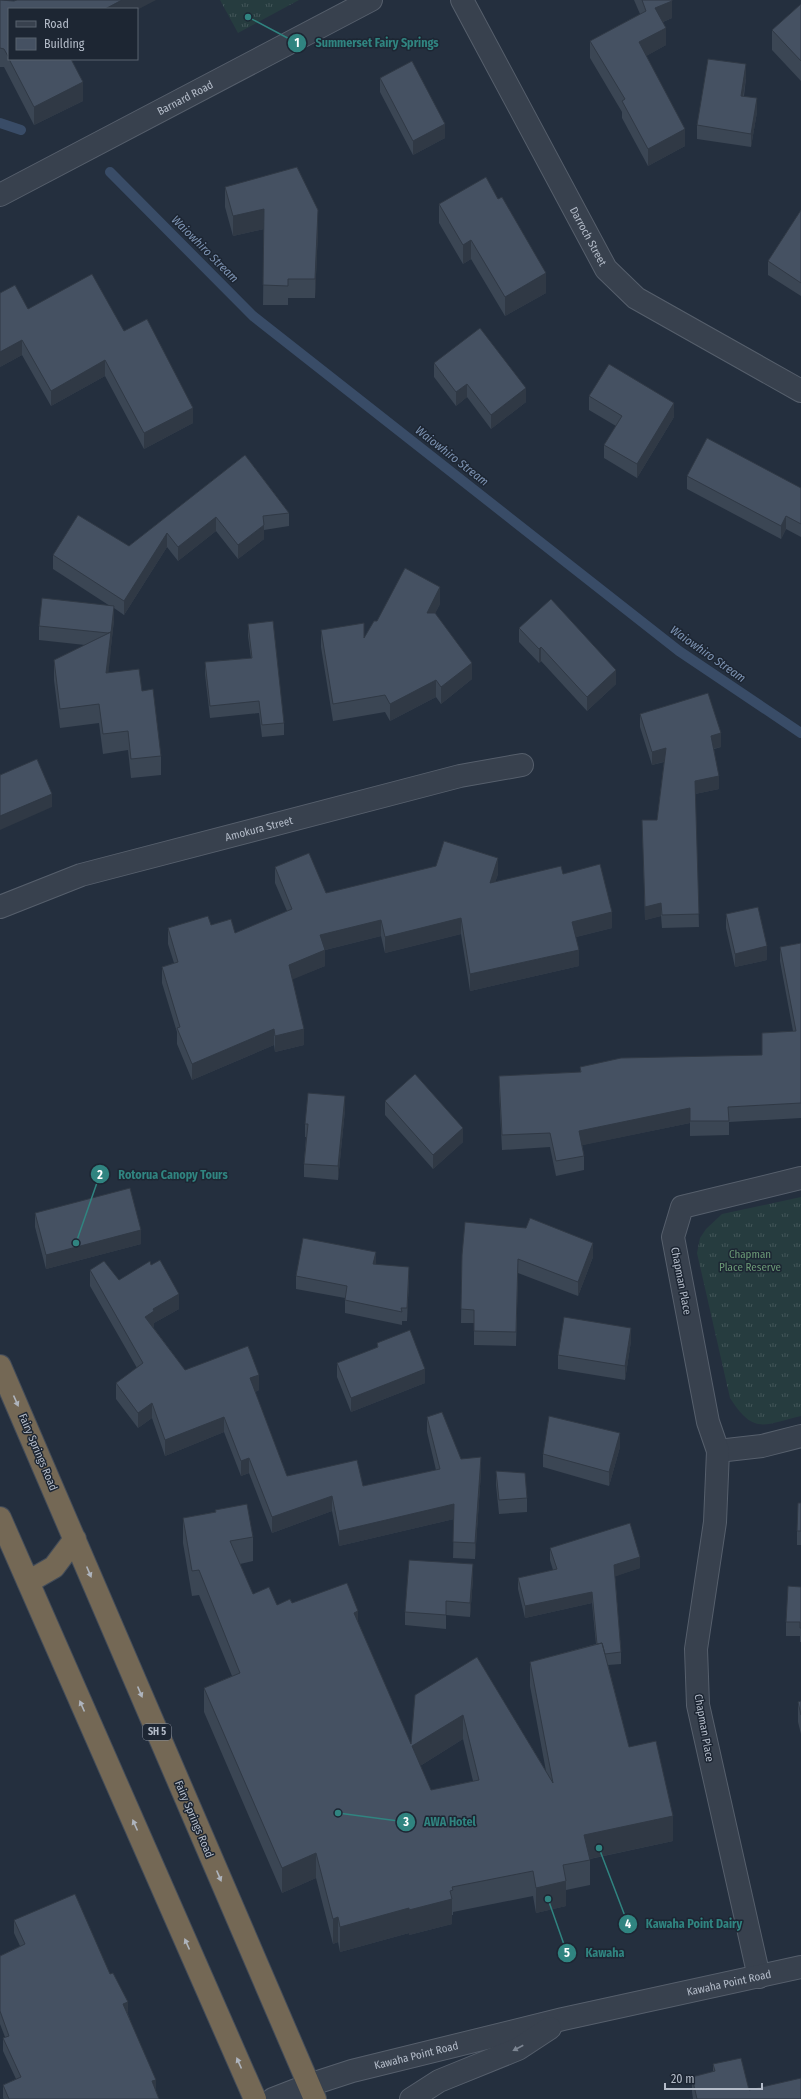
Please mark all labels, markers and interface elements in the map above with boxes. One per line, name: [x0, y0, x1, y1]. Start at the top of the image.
legend: [8, 8, 138, 60]
text: Road: [44, 17, 69, 31]
callout: Summerset Fairy Springs: [287, 31, 446, 55]
text: 1: [294, 36, 300, 50]
text: Summerset Fairy Springs: [315, 36, 439, 50]
text: Building: [44, 37, 85, 51]
street label: Barnard Road: [155, 78, 215, 118]
street label: Darroch Street: [567, 205, 610, 268]
water label: Waiowhiro Stream: [169, 213, 241, 285]
water label: Waiowhiro Stream: [413, 423, 491, 489]
water label: Waiowhiro Stream: [668, 623, 748, 685]
street label: Amokura Street: [224, 813, 295, 844]
callout: Rotorua Canopy Tours: [90, 1162, 235, 1186]
text: 2: [96, 1168, 103, 1182]
text: Rotorua Canopy Tours: [118, 1168, 228, 1182]
street label: Chapman Place: [668, 1246, 694, 1316]
park label: Chapman Place Reserve: [719, 1248, 781, 1274]
one-way arrow: [13, 1396, 19, 1407]
street label: Fairy Springs Road: [16, 1411, 60, 1493]
one-way arrow: [86, 1567, 92, 1578]
one-way arrow: [137, 1686, 143, 1697]
street label: Chapman Place: [692, 1693, 716, 1763]
one-way arrow: [79, 1700, 85, 1712]
road number: SH 5: [143, 1724, 171, 1740]
street label: Fairy Springs Road: [172, 1778, 216, 1860]
callout: AWA Hotel: [396, 1810, 484, 1834]
text: 3: [402, 1815, 409, 1829]
text: AWA Hotel: [423, 1815, 477, 1829]
one-way arrow: [131, 1819, 137, 1831]
one-way arrow: [216, 1870, 222, 1882]
callout: Kawaha Point Dairy: [618, 1912, 750, 1936]
text: 4: [625, 1917, 631, 1931]
text: Kawaha Point Dairy: [646, 1917, 742, 1931]
one-way arrow: [184, 1939, 190, 1950]
callout: Kawaha: [557, 1941, 632, 1965]
text: 5: [564, 1946, 570, 1960]
text: Kawaha: [585, 1946, 625, 1960]
street label: Kawaha Point Road: [685, 1967, 772, 1998]
street label: Kawaha Point Road: [373, 2039, 460, 2072]
one-way arrow: [512, 2045, 524, 2051]
one-way arrow: [236, 2058, 242, 2069]
scale bar: [665, 2065, 762, 2091]
text: 20 m: [671, 2072, 695, 2086]

